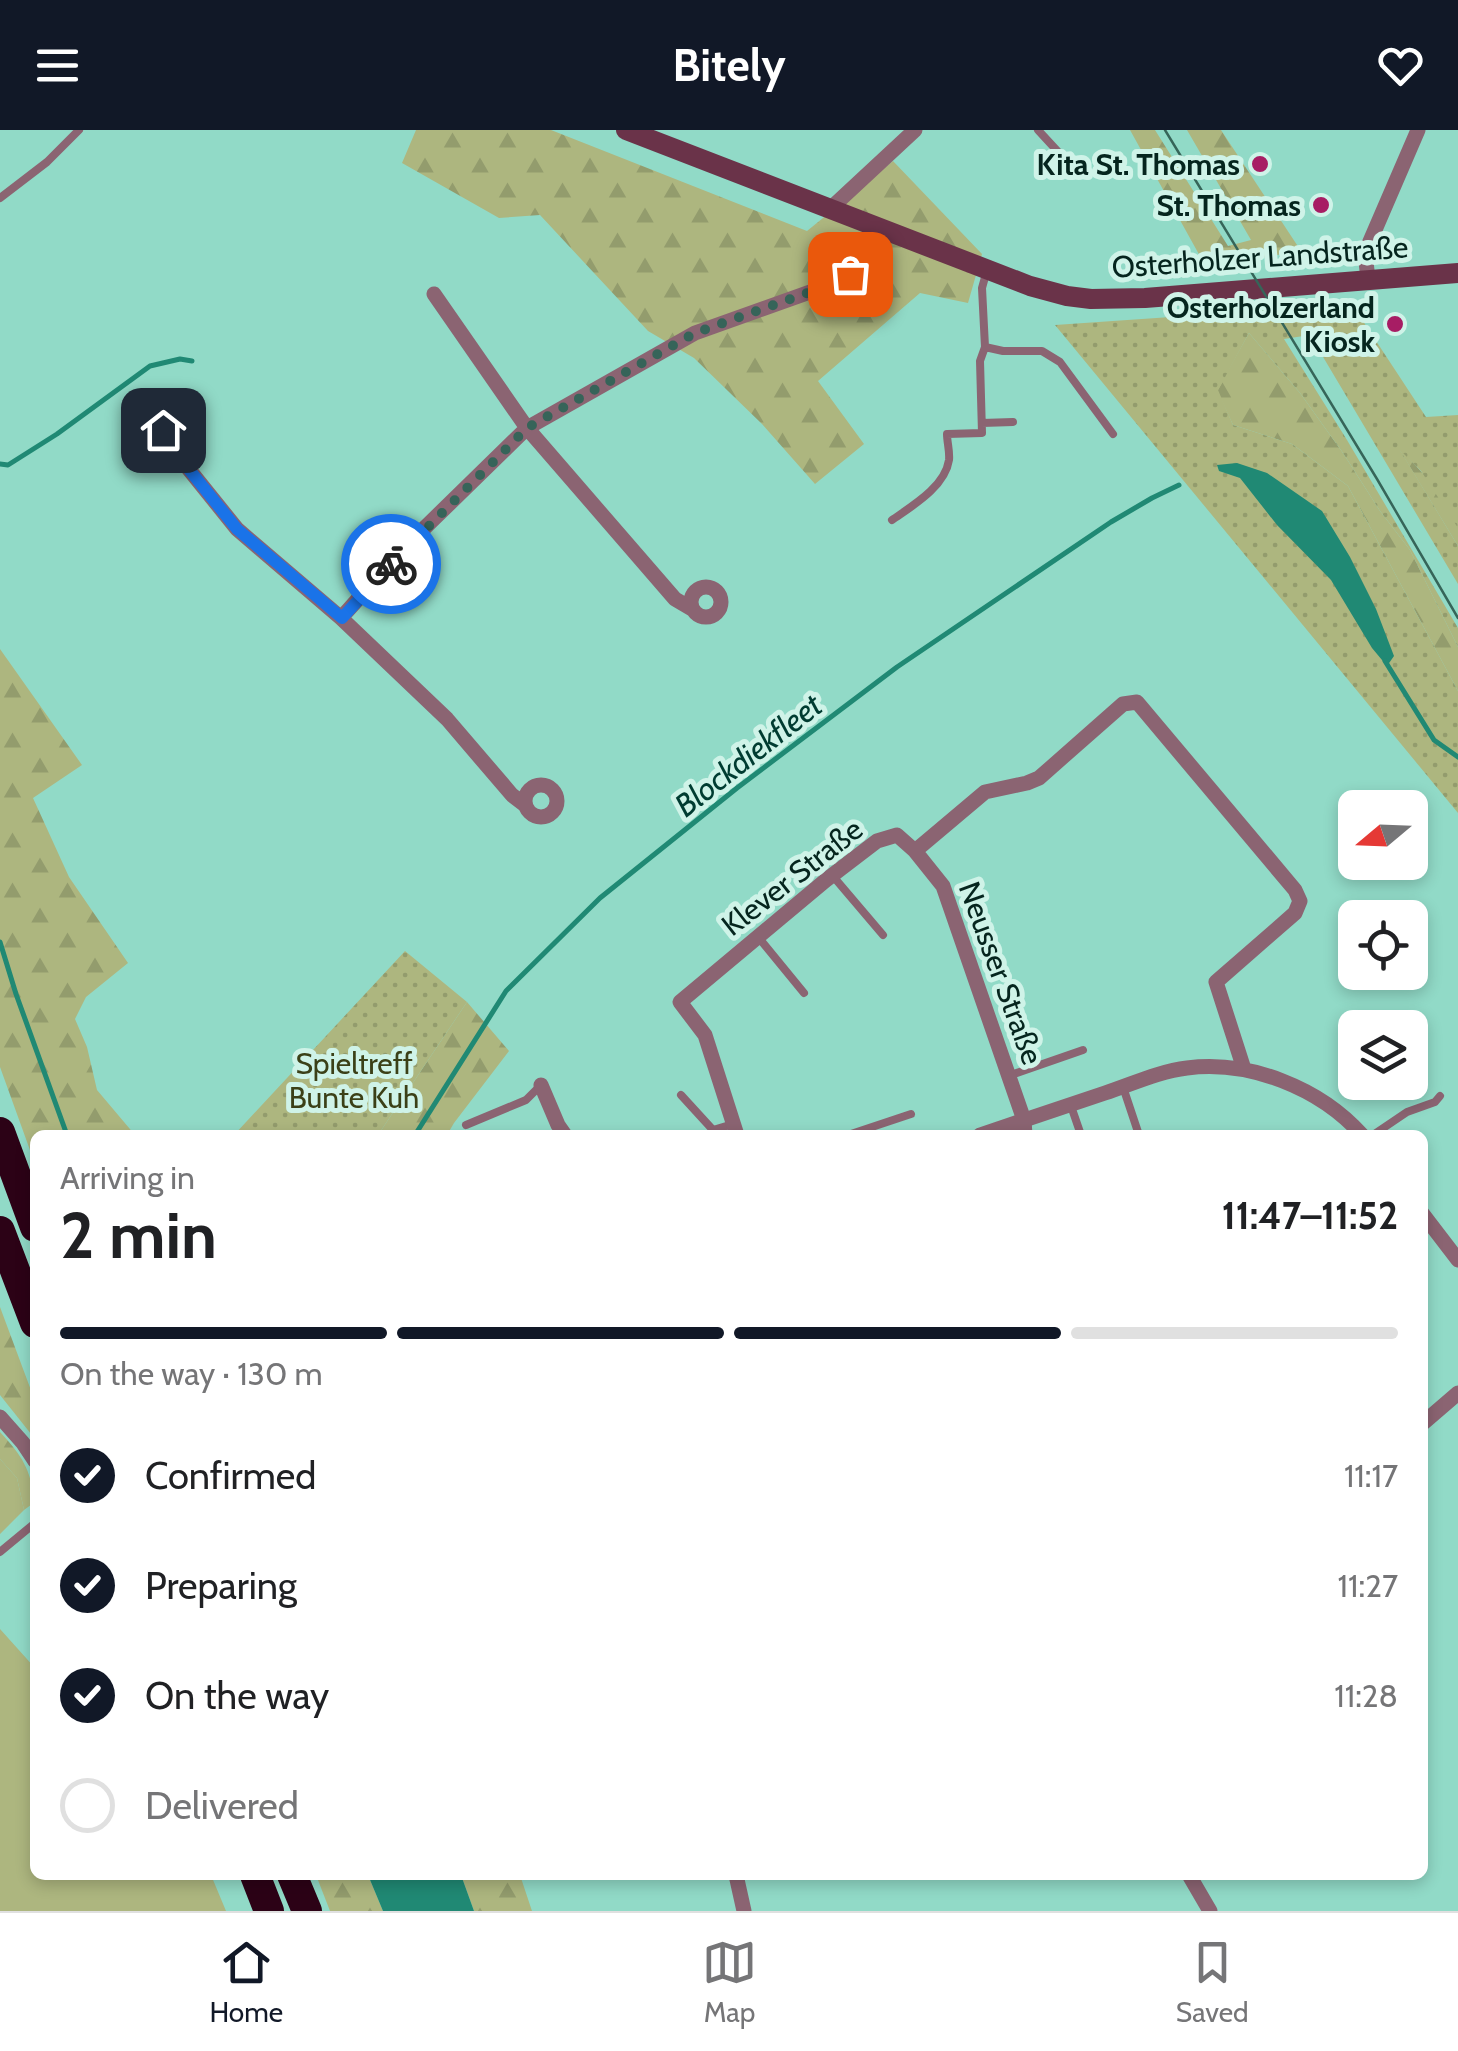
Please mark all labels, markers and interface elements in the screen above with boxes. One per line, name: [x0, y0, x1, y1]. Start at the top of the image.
icon: menu: [30, 38, 85, 93]
text: Bitely: [672, 38, 786, 92]
icon: heart: [1373, 38, 1428, 93]
place label: Kita St. Thomas: [1037, 146, 1240, 183]
marker: Kita St. Thomas: [1249, 153, 1271, 175]
place label: St. Thomas: [1156, 187, 1301, 224]
marker: St. Thomas: [1310, 194, 1332, 216]
street label: Osterholzer Landstraße: [1111, 228, 1409, 286]
pin: [808, 232, 893, 317]
icon: bag: [823, 247, 878, 302]
place label: Osterholzerland Kiosk: [1167, 289, 1375, 360]
marker: Osterholzerland Kiosk: [1384, 313, 1406, 335]
pin: [121, 388, 206, 473]
icon: home: [136, 403, 191, 458]
courier: [341, 514, 441, 614]
icon: bike: [364, 537, 419, 592]
water label: Blockdiekfleet: [667, 685, 830, 825]
north arrow: [1338, 790, 1428, 880]
map controls: [1338, 790, 1428, 1100]
street label: Klever Straße: [714, 811, 870, 943]
street label: Neusser Straße: [951, 877, 1051, 1069]
button: locate: [1338, 900, 1428, 990]
button: layers: [1338, 1010, 1428, 1100]
park label: Spieltreff Bunte Kuh: [289, 1045, 419, 1116]
text: Arriving in: [60, 1158, 195, 1197]
text: 11:47–11:52: [1222, 1192, 1398, 1239]
text: 2 min: [60, 1195, 217, 1274]
text: On the way · 130 m: [60, 1354, 323, 1393]
icon: check: [60, 1448, 115, 1503]
text: Confirmed: [145, 1452, 316, 1499]
text: 11:17: [1344, 1456, 1398, 1495]
icon: check: [60, 1558, 115, 1613]
text: Preparing: [145, 1562, 297, 1609]
text: 11:27: [1338, 1566, 1398, 1605]
icon: check: [60, 1668, 115, 1723]
text: On the way: [145, 1672, 329, 1719]
text: 11:28: [1334, 1676, 1398, 1715]
text: Delivered: [145, 1782, 299, 1829]
tab: Home: [209, 1935, 283, 2029]
tab: Map: [702, 1935, 757, 2029]
tab: Saved: [1176, 1935, 1249, 2029]

